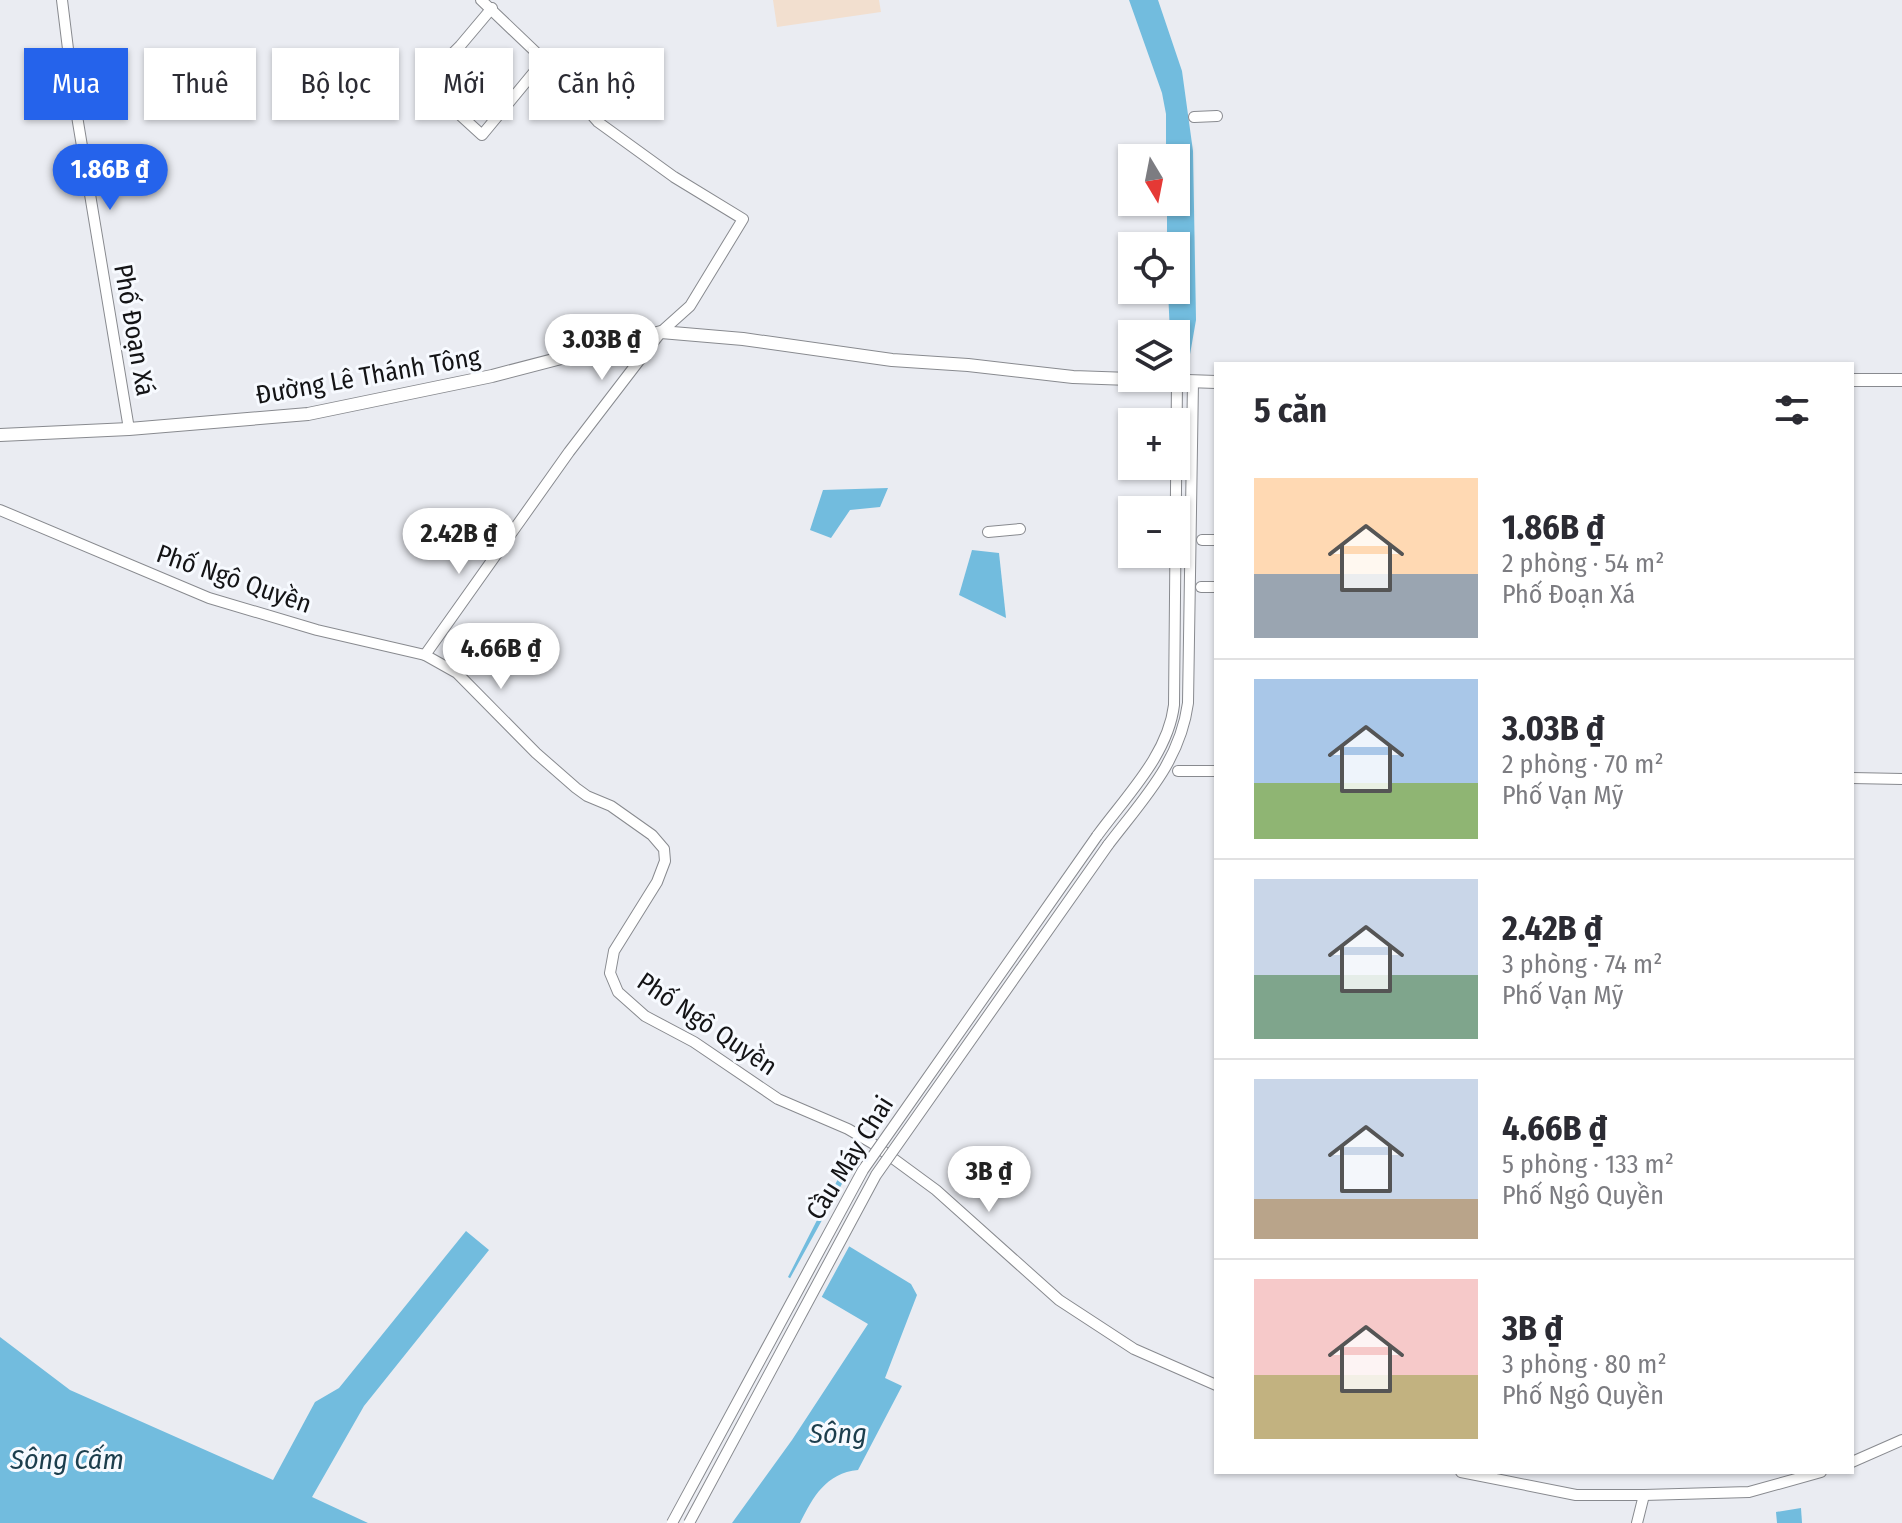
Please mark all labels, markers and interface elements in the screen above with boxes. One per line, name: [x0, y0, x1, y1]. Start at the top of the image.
chip: Mua: [24, 48, 128, 120]
chip: Thuê: [144, 48, 256, 120]
chip: Bộ lọc: [272, 48, 399, 120]
chip: Mới: [415, 48, 513, 120]
chip: Căn hộ: [529, 48, 664, 120]
pin: 1.86B ₫: [36, 144, 184, 212]
north arrow: [1118, 144, 1190, 216]
map controls: [1118, 144, 1190, 568]
text: 1.86B ₫: [71, 154, 149, 185]
button: locate: [1118, 232, 1190, 304]
street label: Phố Đoạn Xá: [107, 262, 161, 398]
pin: 3.03B ₫: [528, 314, 676, 382]
button: layers: [1118, 320, 1190, 392]
text: 3.03B ₫: [563, 324, 641, 355]
street label: Đường Lê Thánh Tông: [253, 341, 483, 411]
icon: filters: [1770, 388, 1814, 432]
text: 5 căn: [1254, 390, 1327, 431]
button: +: [1118, 408, 1190, 480]
button: −: [1118, 496, 1190, 568]
text: 1.86B ₫: [1502, 507, 1605, 548]
pin: 2.42B ₫: [385, 508, 533, 576]
icon: home: [1318, 510, 1414, 606]
text: 2.42B ₫: [421, 518, 497, 549]
street label: Phố Ngô Quyền: [152, 538, 316, 620]
text: 2 phòng · 54 m²: [1502, 548, 1664, 579]
text: Phố Đoạn Xá: [1502, 579, 1635, 610]
pin: 4.66B ₫: [427, 623, 575, 691]
text: 4.66B ₫: [461, 633, 541, 664]
text: 3.03B ₫: [1502, 708, 1605, 749]
icon: home: [1318, 711, 1414, 807]
text: 2 phòng · 70 m²: [1502, 749, 1664, 780]
text: Phố Vạn Mỹ: [1502, 780, 1623, 811]
text: 2.42B ₫: [1502, 908, 1602, 949]
icon: home: [1318, 911, 1414, 1007]
text: 3 phòng · 74 m²: [1502, 949, 1662, 980]
street label: Phố Ngô Quyền: [631, 966, 783, 1082]
text: Phố Vạn Mỹ: [1502, 980, 1623, 1011]
street label: Cầu Máy Chai: [800, 1090, 900, 1226]
text: 4.66B ₫: [1502, 1108, 1607, 1149]
icon: home: [1318, 1111, 1414, 1207]
pin: 3B ₫: [942, 1146, 1036, 1214]
text: 5 phòng · 133 m²: [1502, 1149, 1674, 1180]
text: 3B ₫: [966, 1156, 1012, 1187]
text: Phố Ngô Quyền: [1502, 1180, 1664, 1211]
text: 3B ₫: [1502, 1308, 1563, 1349]
icon: home: [1318, 1311, 1414, 1407]
text: 3 phòng · 80 m²: [1502, 1349, 1667, 1380]
text: Phố Ngô Quyền: [1502, 1380, 1664, 1411]
water label: Sông: [808, 1417, 867, 1450]
water label: Sông Cấm: [9, 1443, 124, 1476]

